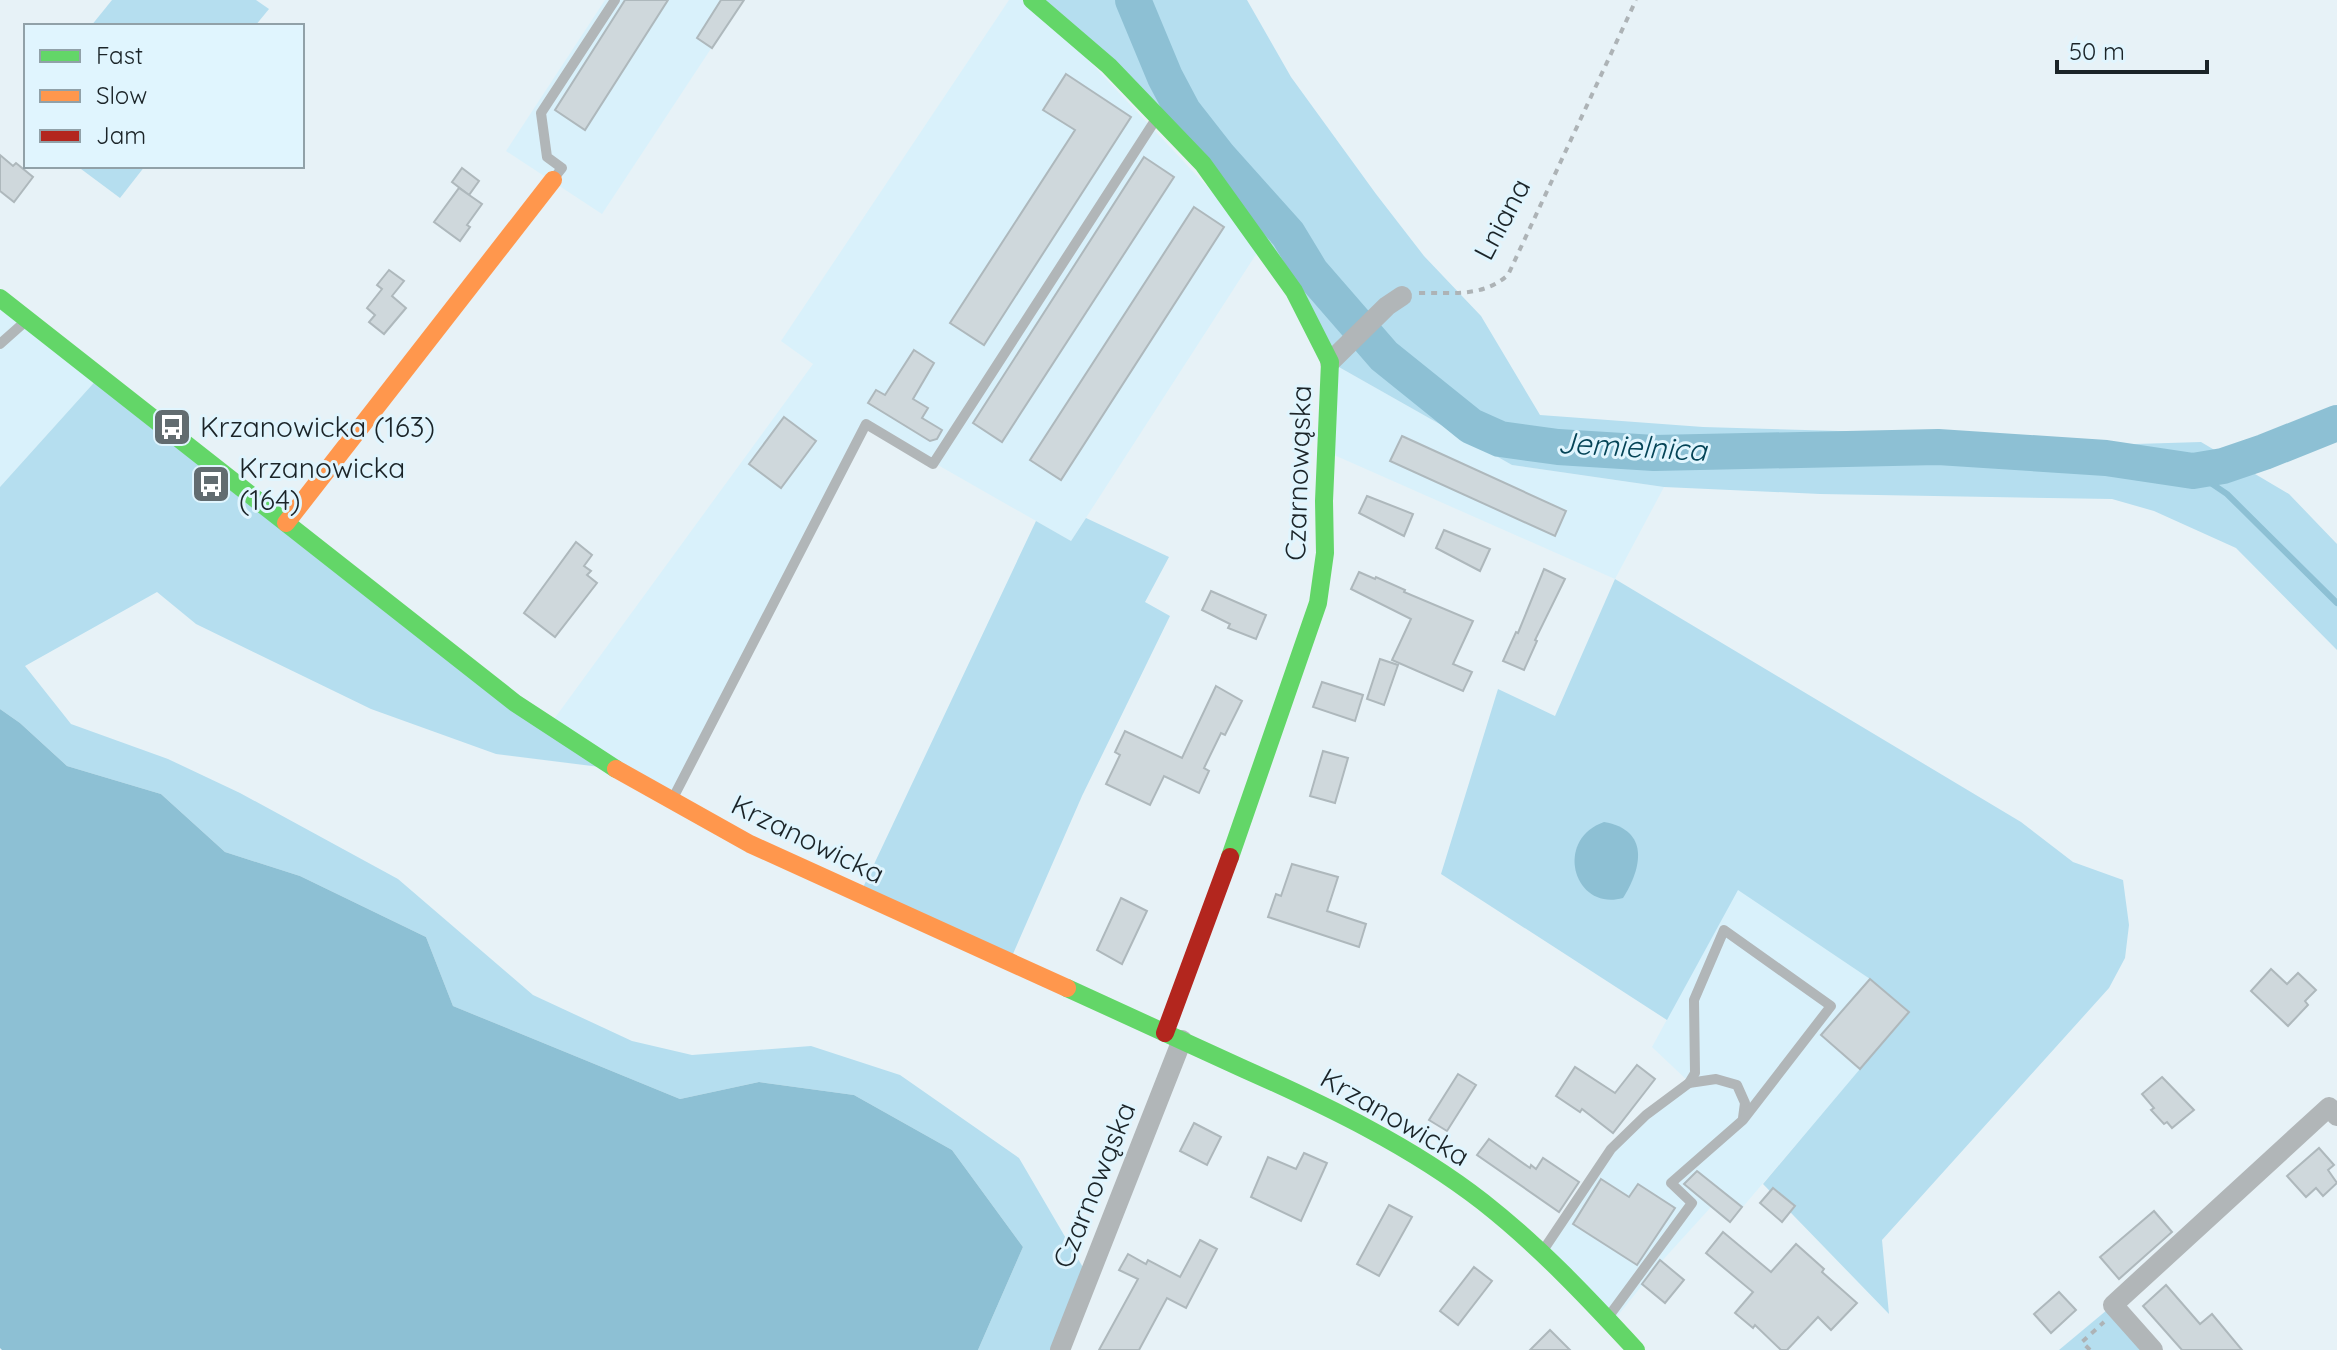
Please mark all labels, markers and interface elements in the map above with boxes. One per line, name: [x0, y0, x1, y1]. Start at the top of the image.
legend: [24, 24, 304, 168]
scale bar: [2057, 24, 2207, 74]
text: 50 m: [2069, 36, 2125, 66]
text: Fast: [96, 40, 143, 70]
text: Slow: [96, 80, 147, 110]
text: Jam: [96, 120, 146, 150]
street label: Lniana: [1466, 172, 1537, 265]
street label: Czarnowąska: [1277, 385, 1318, 561]
bus stop icon: Krzanowicka (163): [151, 406, 193, 448]
place label: Krzanowicka (163): [200, 409, 435, 444]
water label: Jemielnica: [1557, 423, 1709, 469]
place label: Krzanowicka (164): [239, 450, 405, 517]
bus stop icon: Krzanowicka (164): [190, 463, 232, 505]
street label: Krzanowicka: [726, 786, 891, 891]
street label: Krzanowicka: [1314, 1060, 1476, 1173]
street label: Czarnowąska: [1044, 1097, 1143, 1273]

